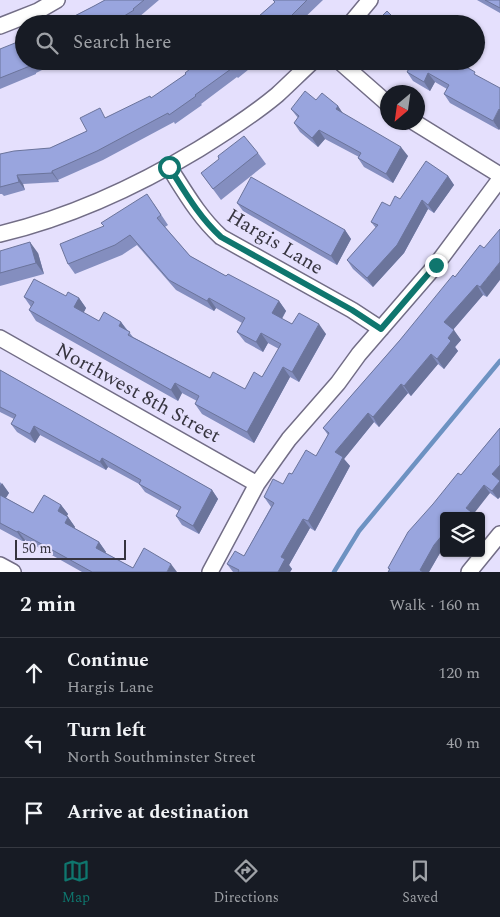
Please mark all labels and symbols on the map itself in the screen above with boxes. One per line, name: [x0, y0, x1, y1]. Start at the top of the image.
north arrow: [380, 85, 425, 130]
route start: [158, 156, 181, 179]
street label: Hargis Lane: [221, 201, 329, 283]
route end: [425, 254, 448, 277]
street label: Northwest 8th Street: [50, 335, 226, 451]
scale bar: [15, 537, 126, 560]

